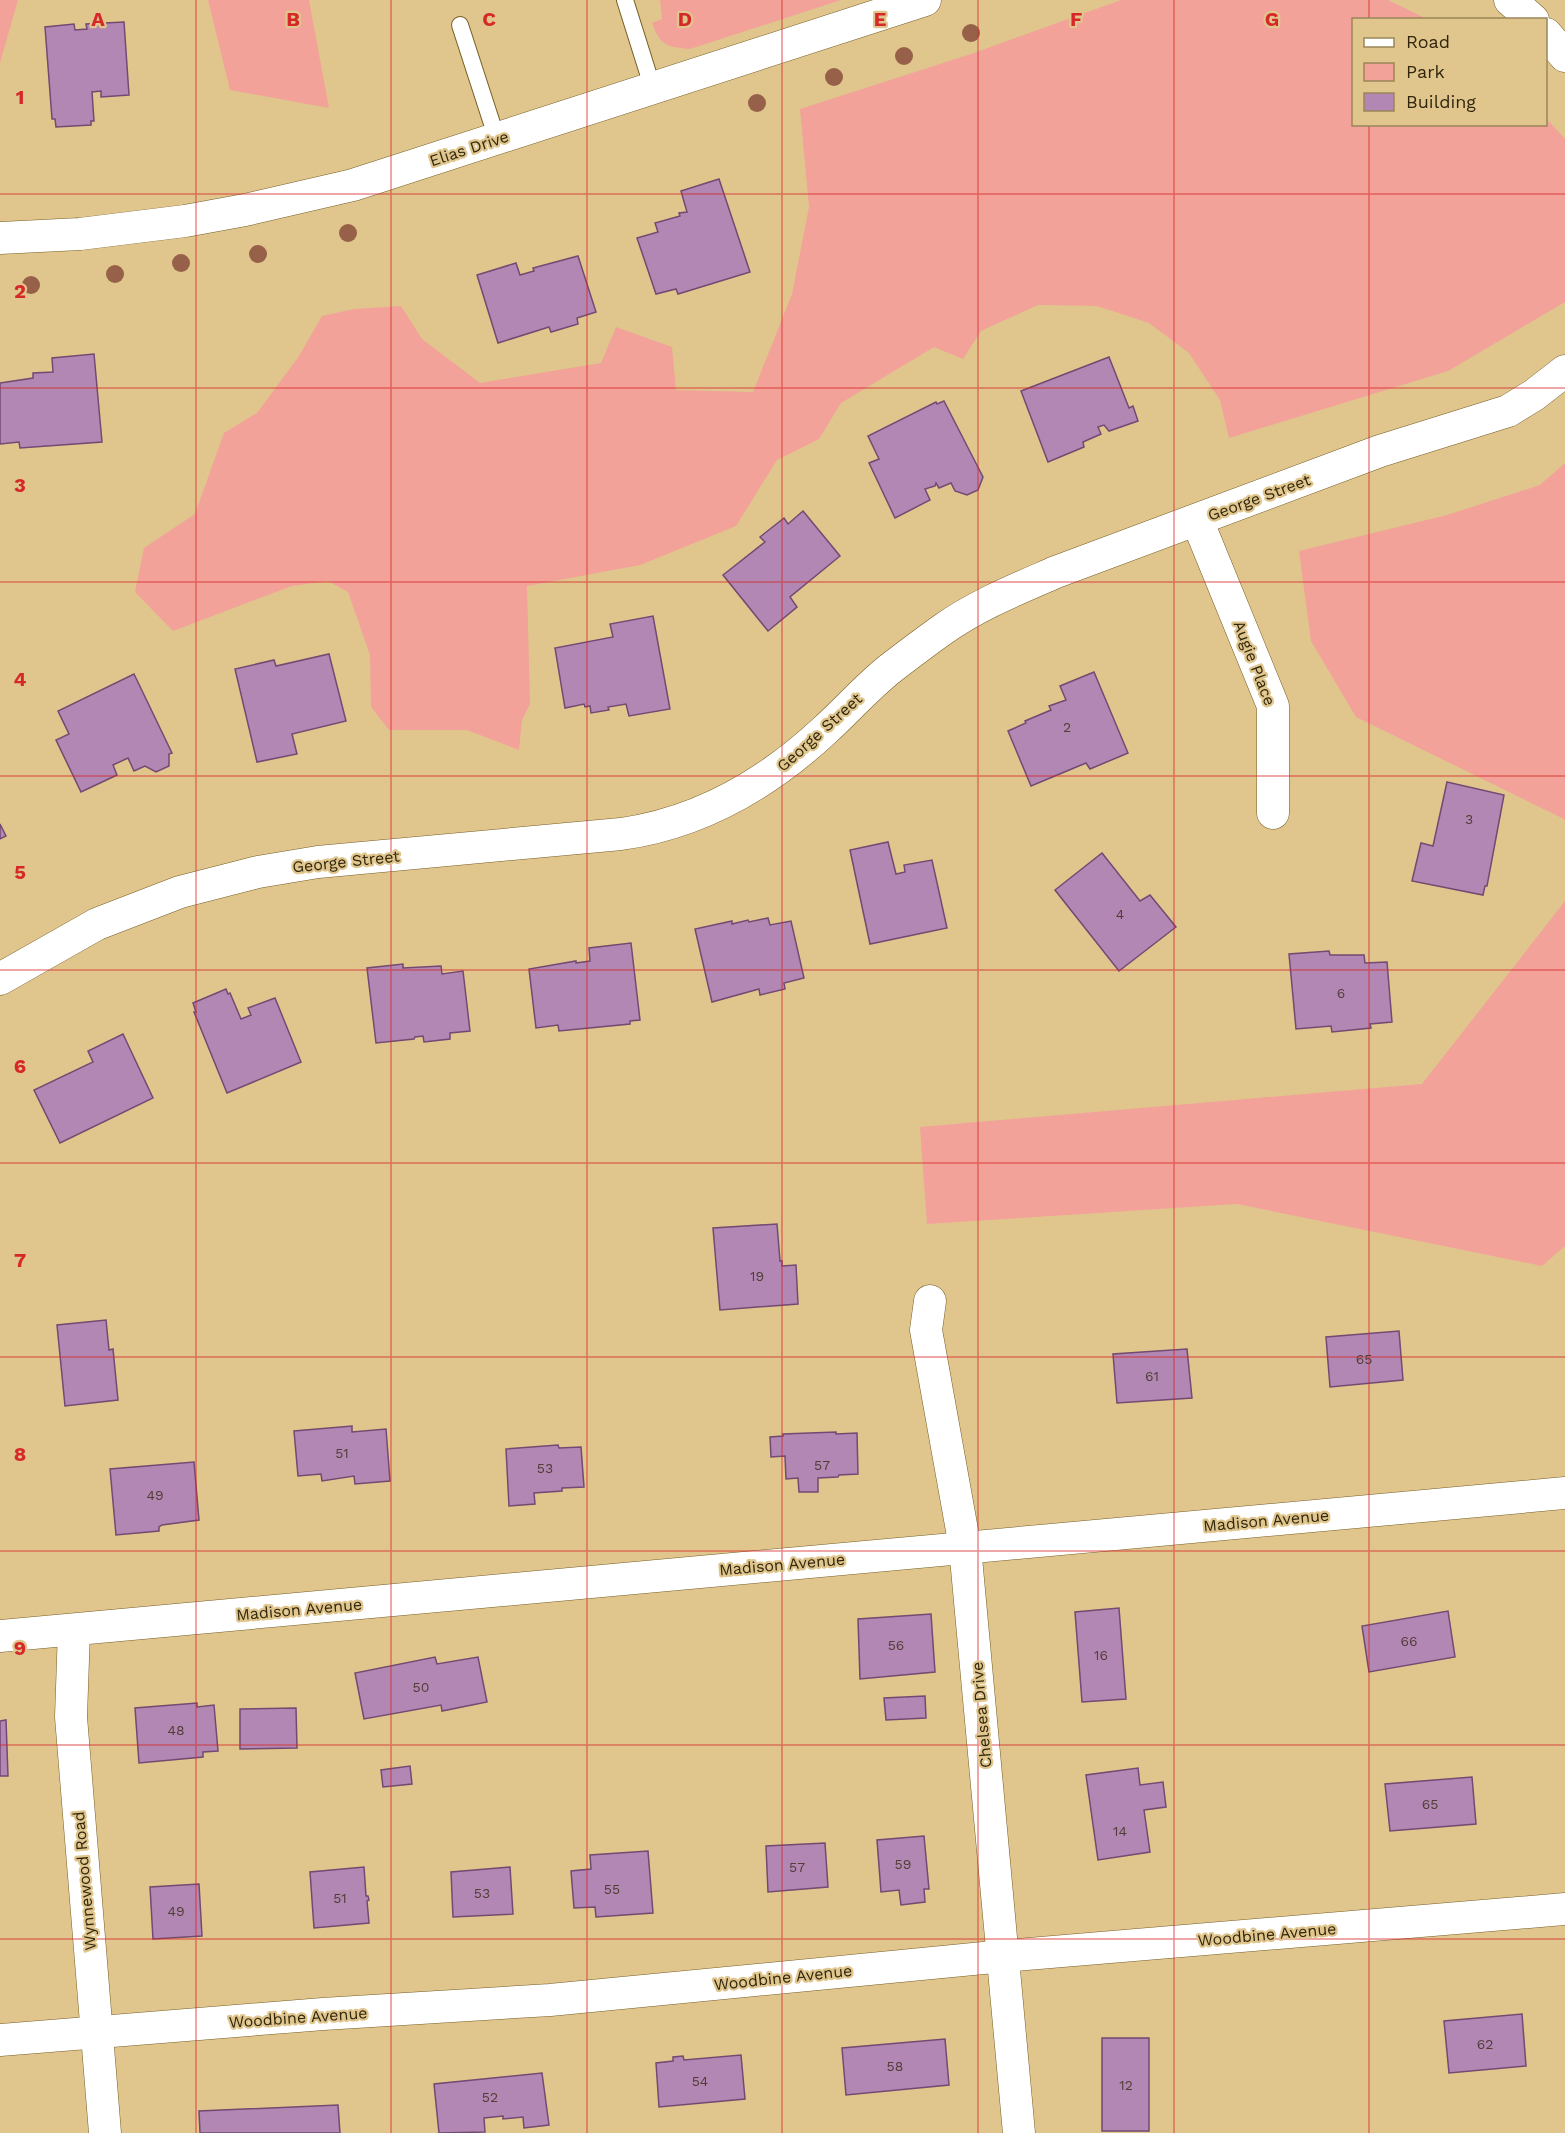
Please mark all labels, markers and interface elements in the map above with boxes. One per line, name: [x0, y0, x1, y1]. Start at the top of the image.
text: A: [91, 7, 105, 31]
text: B: [286, 7, 300, 31]
text: C: [482, 7, 496, 31]
text: D: [678, 7, 692, 31]
text: E: [874, 7, 886, 31]
text: F: [1070, 7, 1082, 31]
text: G: [1265, 7, 1279, 31]
legend: [1352, 18, 1547, 126]
text: Road: [1406, 31, 1450, 52]
text: Park: [1406, 61, 1445, 82]
text: 1: [16, 85, 24, 109]
text: Building: [1406, 91, 1476, 112]
street label: Elias Drive: [427, 127, 511, 170]
text: 2: [14, 279, 26, 303]
street label: George Street: [1205, 470, 1313, 525]
text: 3: [14, 473, 26, 497]
street label: Augie Place: [1230, 618, 1279, 708]
text: 4: [14, 667, 27, 691]
street label: George Street: [773, 689, 866, 776]
house number: 2: [1063, 719, 1071, 735]
house number: 3: [1465, 811, 1473, 827]
street label: George Street: [291, 846, 401, 877]
text: 5: [14, 860, 26, 884]
house number: 4: [1116, 906, 1124, 922]
house number: 6: [1337, 985, 1345, 1001]
text: 6: [14, 1054, 26, 1078]
text: 7: [14, 1248, 26, 1272]
house number: 19: [750, 1268, 764, 1284]
house number: 65: [1356, 1351, 1372, 1367]
house number: 61: [1145, 1368, 1159, 1384]
text: 8: [14, 1442, 26, 1466]
house number: 51: [335, 1445, 349, 1461]
house number: 57: [814, 1457, 830, 1473]
house number: 53: [537, 1460, 553, 1476]
house number: 49: [146, 1487, 164, 1503]
street label: Madison Avenue: [1202, 1506, 1330, 1535]
street label: Madison Avenue: [718, 1550, 846, 1579]
street label: Madison Avenue: [235, 1595, 363, 1624]
house number: 66: [1400, 1633, 1418, 1649]
text: 9: [14, 1636, 26, 1660]
house number: 56: [888, 1637, 904, 1653]
house number: 16: [1094, 1647, 1108, 1663]
street label: Chelsea Drive: [967, 1661, 996, 1769]
house number: 50: [413, 1679, 429, 1695]
house number: 48: [167, 1722, 185, 1738]
house number: 65: [1422, 1796, 1438, 1812]
street label: Wynnewood Road: [69, 1811, 100, 1951]
house number: 14: [1113, 1823, 1127, 1839]
house number: 59: [895, 1856, 911, 1872]
house number: 57: [789, 1859, 805, 1875]
house number: 55: [604, 1881, 620, 1897]
house number: 53: [474, 1885, 490, 1901]
house number: 51: [333, 1890, 347, 1906]
house number: 49: [167, 1903, 185, 1919]
street label: Woodbine Avenue: [1197, 1919, 1337, 1950]
street label: Woodbine Avenue: [713, 1961, 853, 1994]
street label: Woodbine Avenue: [228, 2003, 368, 2032]
house number: 62: [1477, 2036, 1493, 2052]
house number: 58: [887, 2058, 903, 2074]
house number: 54: [692, 2073, 708, 2089]
house number: 12: [1119, 2077, 1133, 2093]
house number: 52: [482, 2089, 498, 2105]

